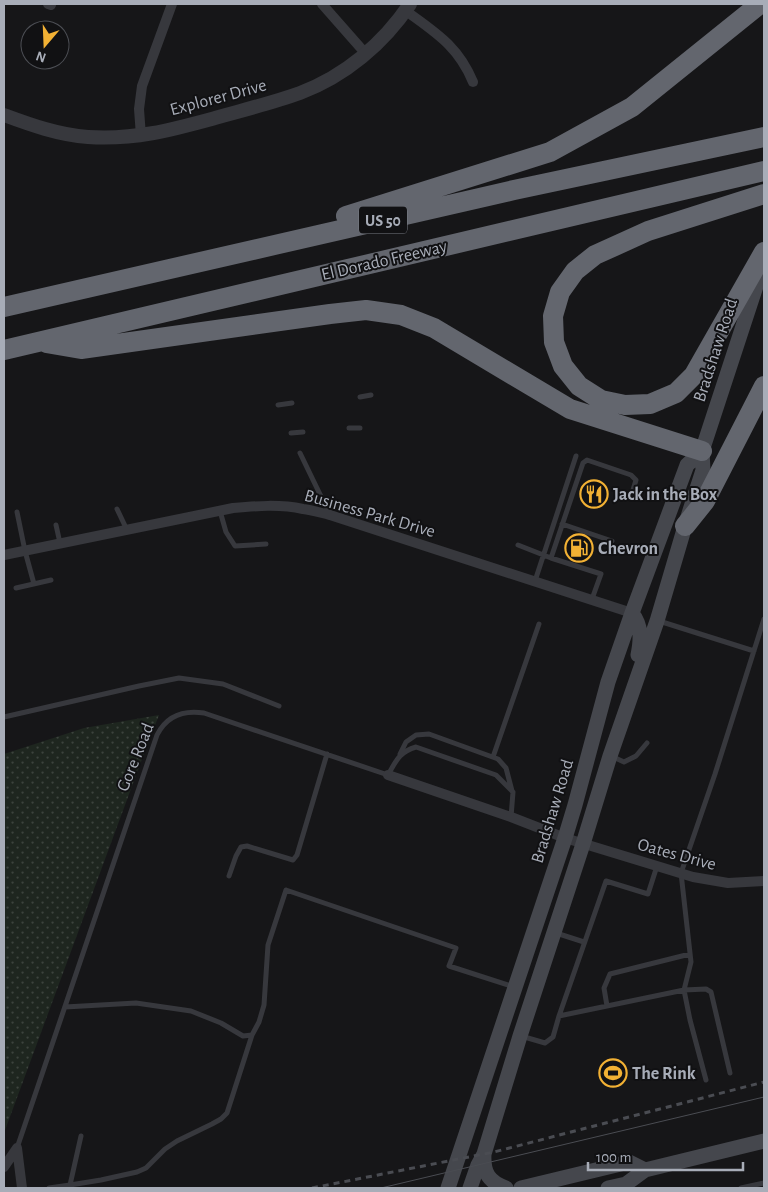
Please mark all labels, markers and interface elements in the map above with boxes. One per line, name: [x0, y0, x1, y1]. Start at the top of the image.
north arrow: [20, 20, 70, 70]
text: N: [34, 48, 48, 65]
street label: Explorer Drive: [168, 76, 268, 119]
road number: US 50: [359, 206, 407, 234]
street label: El Dorado Freeway: [320, 238, 449, 284]
street label: Bradshaw Road: [691, 296, 741, 404]
restaurant icon: Jack in the Box: [579, 479, 609, 509]
place label: Jack in the Box: [613, 486, 718, 504]
street label: Business Park Drive: [302, 487, 437, 541]
fuel station icon: Chevron: [564, 533, 594, 563]
place label: Chevron: [598, 540, 658, 558]
street label: Gore Road: [114, 721, 158, 794]
street label: Bradshaw Road: [529, 757, 577, 865]
street label: Oates Drive: [635, 836, 718, 874]
sports icon: The Rink: [598, 1058, 628, 1088]
place label: The Rink: [632, 1065, 696, 1083]
scale bar: [588, 1140, 743, 1172]
text: 100 m: [596, 1150, 631, 1165]

